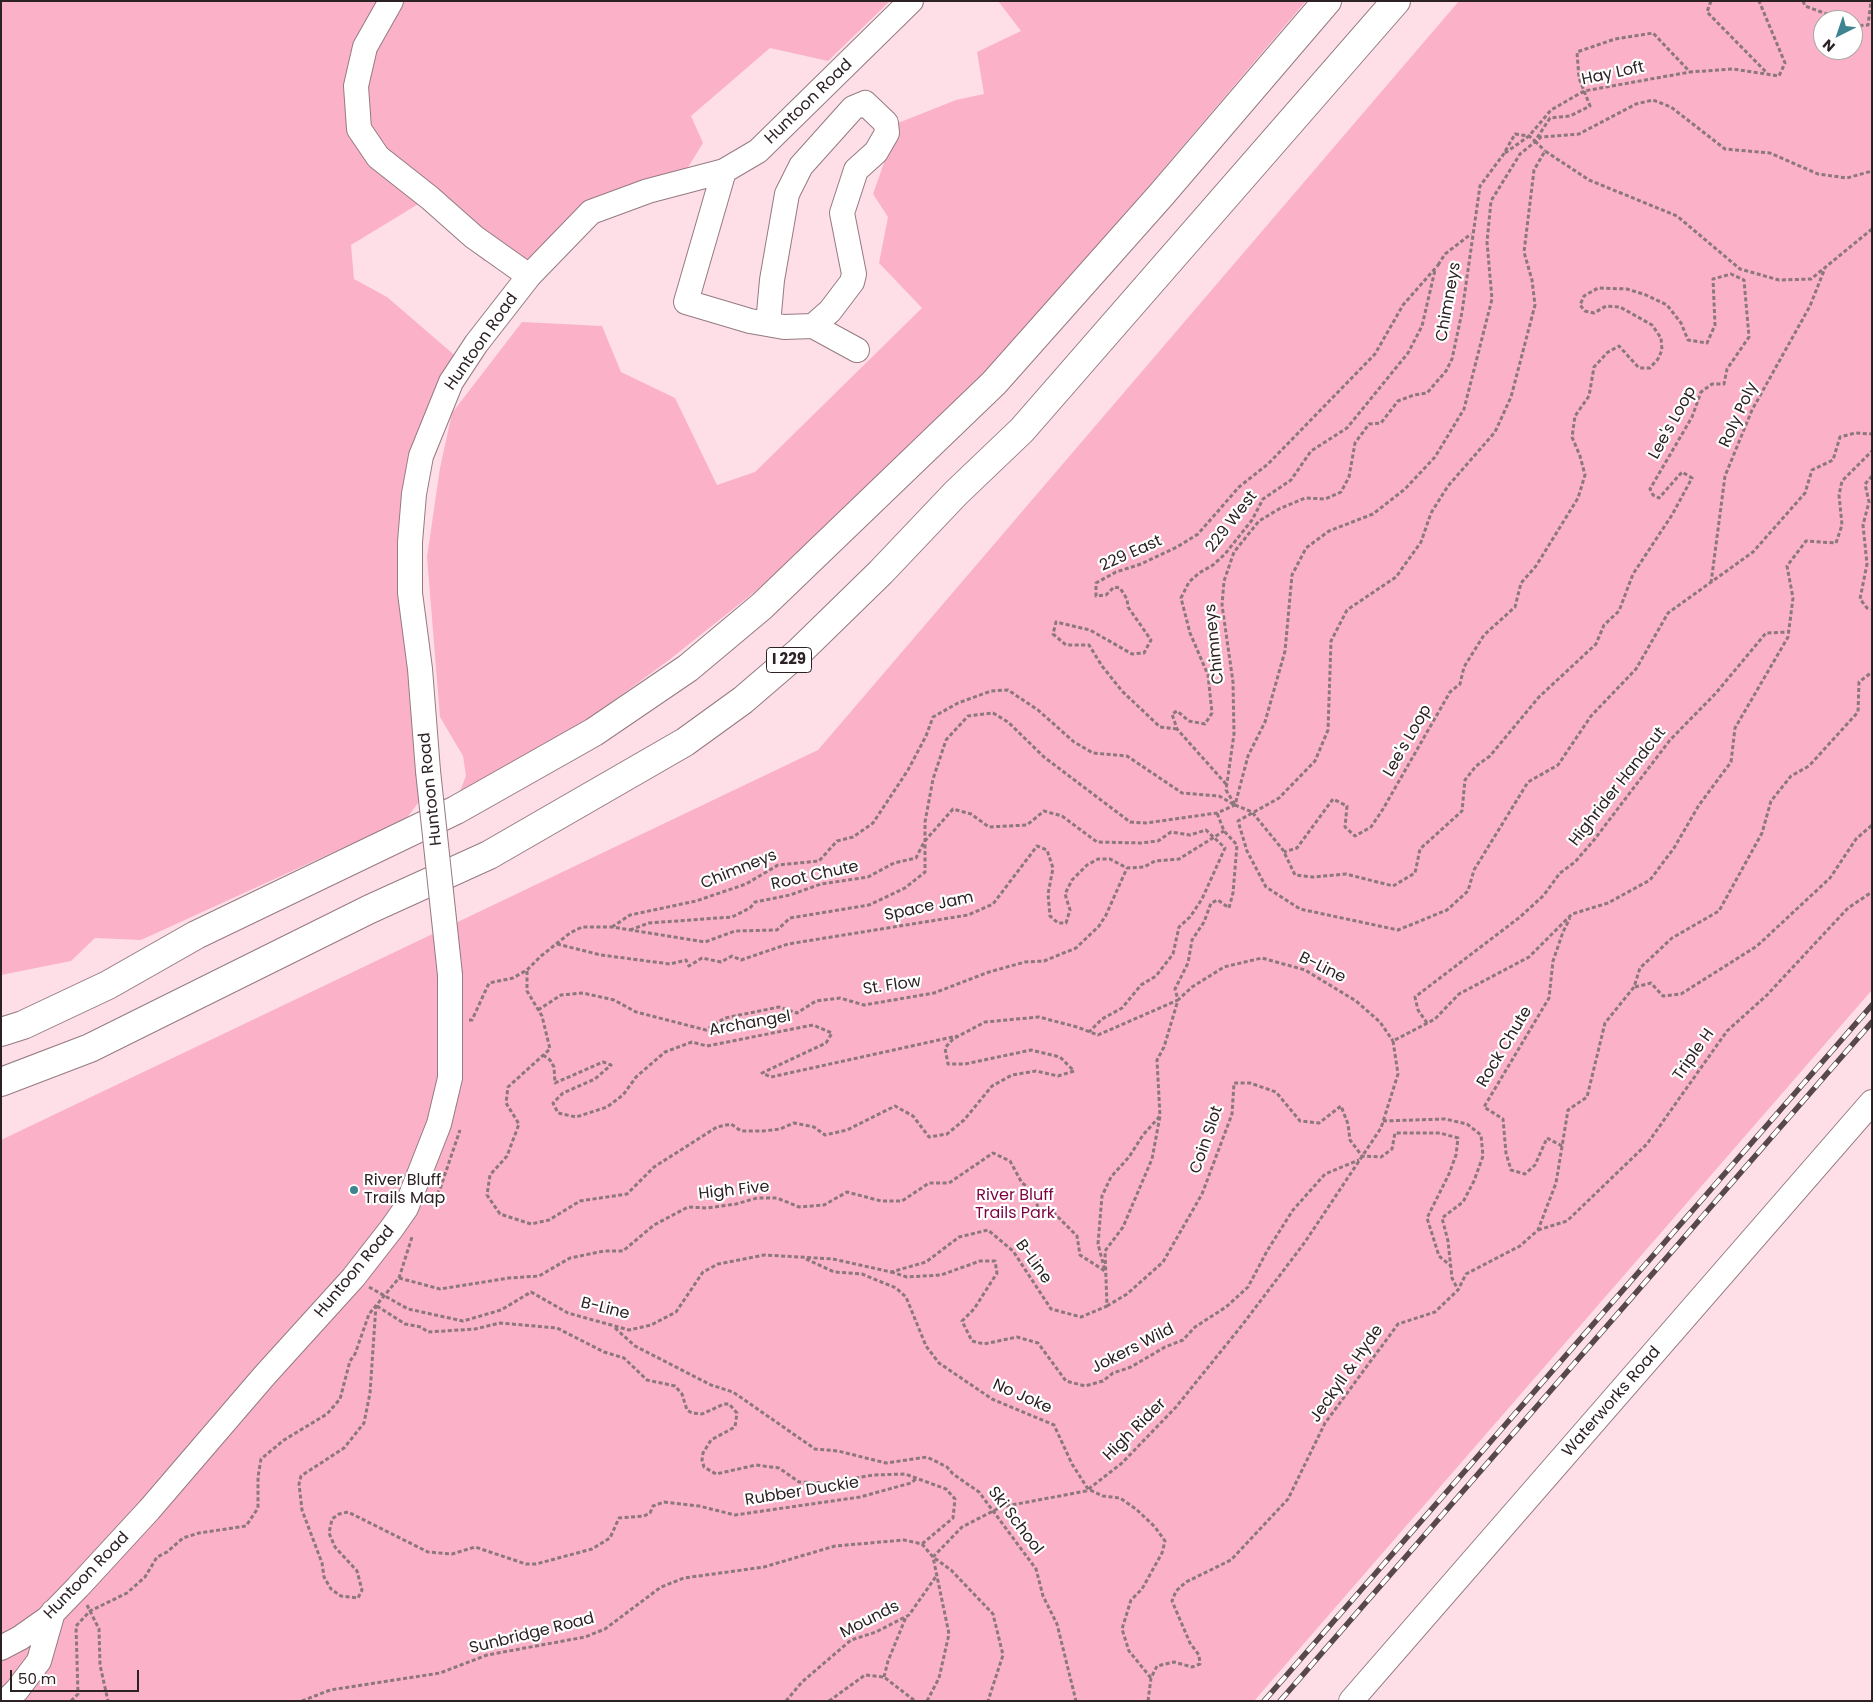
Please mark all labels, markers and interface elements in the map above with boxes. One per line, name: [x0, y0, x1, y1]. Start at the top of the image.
north arrow: [1813, 10, 1863, 60]
text: N: [1818, 35, 1839, 57]
street label: Huntoon Road: [761, 56, 857, 148]
street label: Hay Loft: [1580, 58, 1646, 90]
street label: Chimneys: [1433, 261, 1465, 343]
street label: Huntoon Road: [441, 290, 523, 394]
street label: Roly Poly: [1716, 379, 1762, 451]
street label: Lee's Loop: [1645, 383, 1701, 463]
street label: 229 West: [1202, 488, 1262, 556]
street label: 229 East: [1097, 532, 1165, 576]
street label: Chimneys: [1201, 603, 1229, 685]
road number: I 229: [766, 648, 812, 672]
street label: Lee's Loop: [1380, 702, 1436, 780]
street label: Highrider Handcut: [1566, 724, 1670, 850]
street label: Huntoon Road: [415, 731, 447, 847]
street label: Chimneys: [698, 846, 780, 894]
street label: Root Chute: [770, 857, 860, 895]
street label: Space Jam: [883, 888, 975, 926]
street label: B-Line: [1295, 948, 1349, 988]
street label: St. Flow: [862, 972, 922, 1000]
street label: Rock Chute: [1473, 1003, 1537, 1091]
street label: Archangel: [708, 1007, 792, 1041]
street label: Triple H: [1669, 1026, 1719, 1084]
street label: Coin Slot: [1186, 1104, 1228, 1176]
place label: River Bluff Trails Map: [364, 1171, 445, 1209]
street label: High Five: [698, 1178, 770, 1204]
marker: River Bluff Trails Map: [348, 1184, 360, 1196]
park label: River Bluff Trails Park: [975, 1186, 1055, 1224]
street label: Huntoon Road: [311, 1222, 399, 1322]
street label: B-Line: [1011, 1236, 1055, 1288]
street label: B-Line: [579, 1294, 631, 1324]
street label: Jokers Wild: [1089, 1320, 1177, 1378]
street label: Jeckyll & Hyde: [1306, 1322, 1388, 1426]
street label: Waterworks Road: [1559, 1343, 1665, 1461]
street label: No Joke: [989, 1375, 1055, 1419]
street label: High Rider: [1100, 1395, 1170, 1465]
street label: Rubber Duckie: [744, 1474, 860, 1510]
street label: Ski School: [983, 1483, 1047, 1559]
street label: Huntoon Road: [41, 1528, 133, 1624]
street label: Mounds: [837, 1597, 903, 1643]
street label: Sunbridge Road: [468, 1609, 596, 1659]
scale bar: [12, 1660, 141, 1692]
text: 50 m: [18, 1668, 56, 1689]

